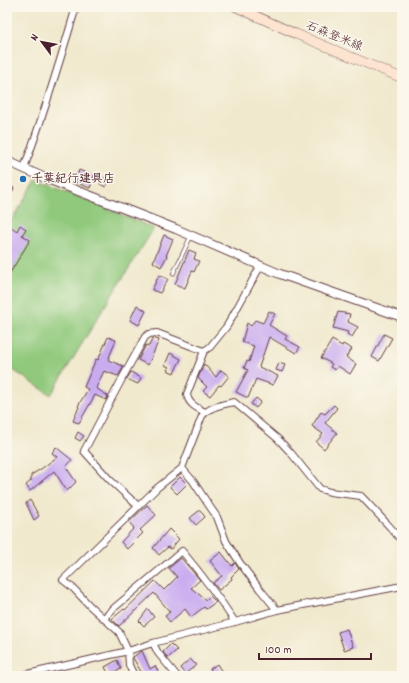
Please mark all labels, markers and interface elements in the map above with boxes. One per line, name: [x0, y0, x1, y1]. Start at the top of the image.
street label: 石森登米線: [303, 18, 365, 56]
north arrow: [22, 22, 62, 62]
text: N: [27, 31, 44, 44]
place label: 千葉紀行建具店: [31, 171, 115, 188]
marker: 千葉紀行建具店: [18, 174, 28, 184]
scale bar: [259, 635, 371, 661]
text: 100 m: [265, 642, 292, 659]

